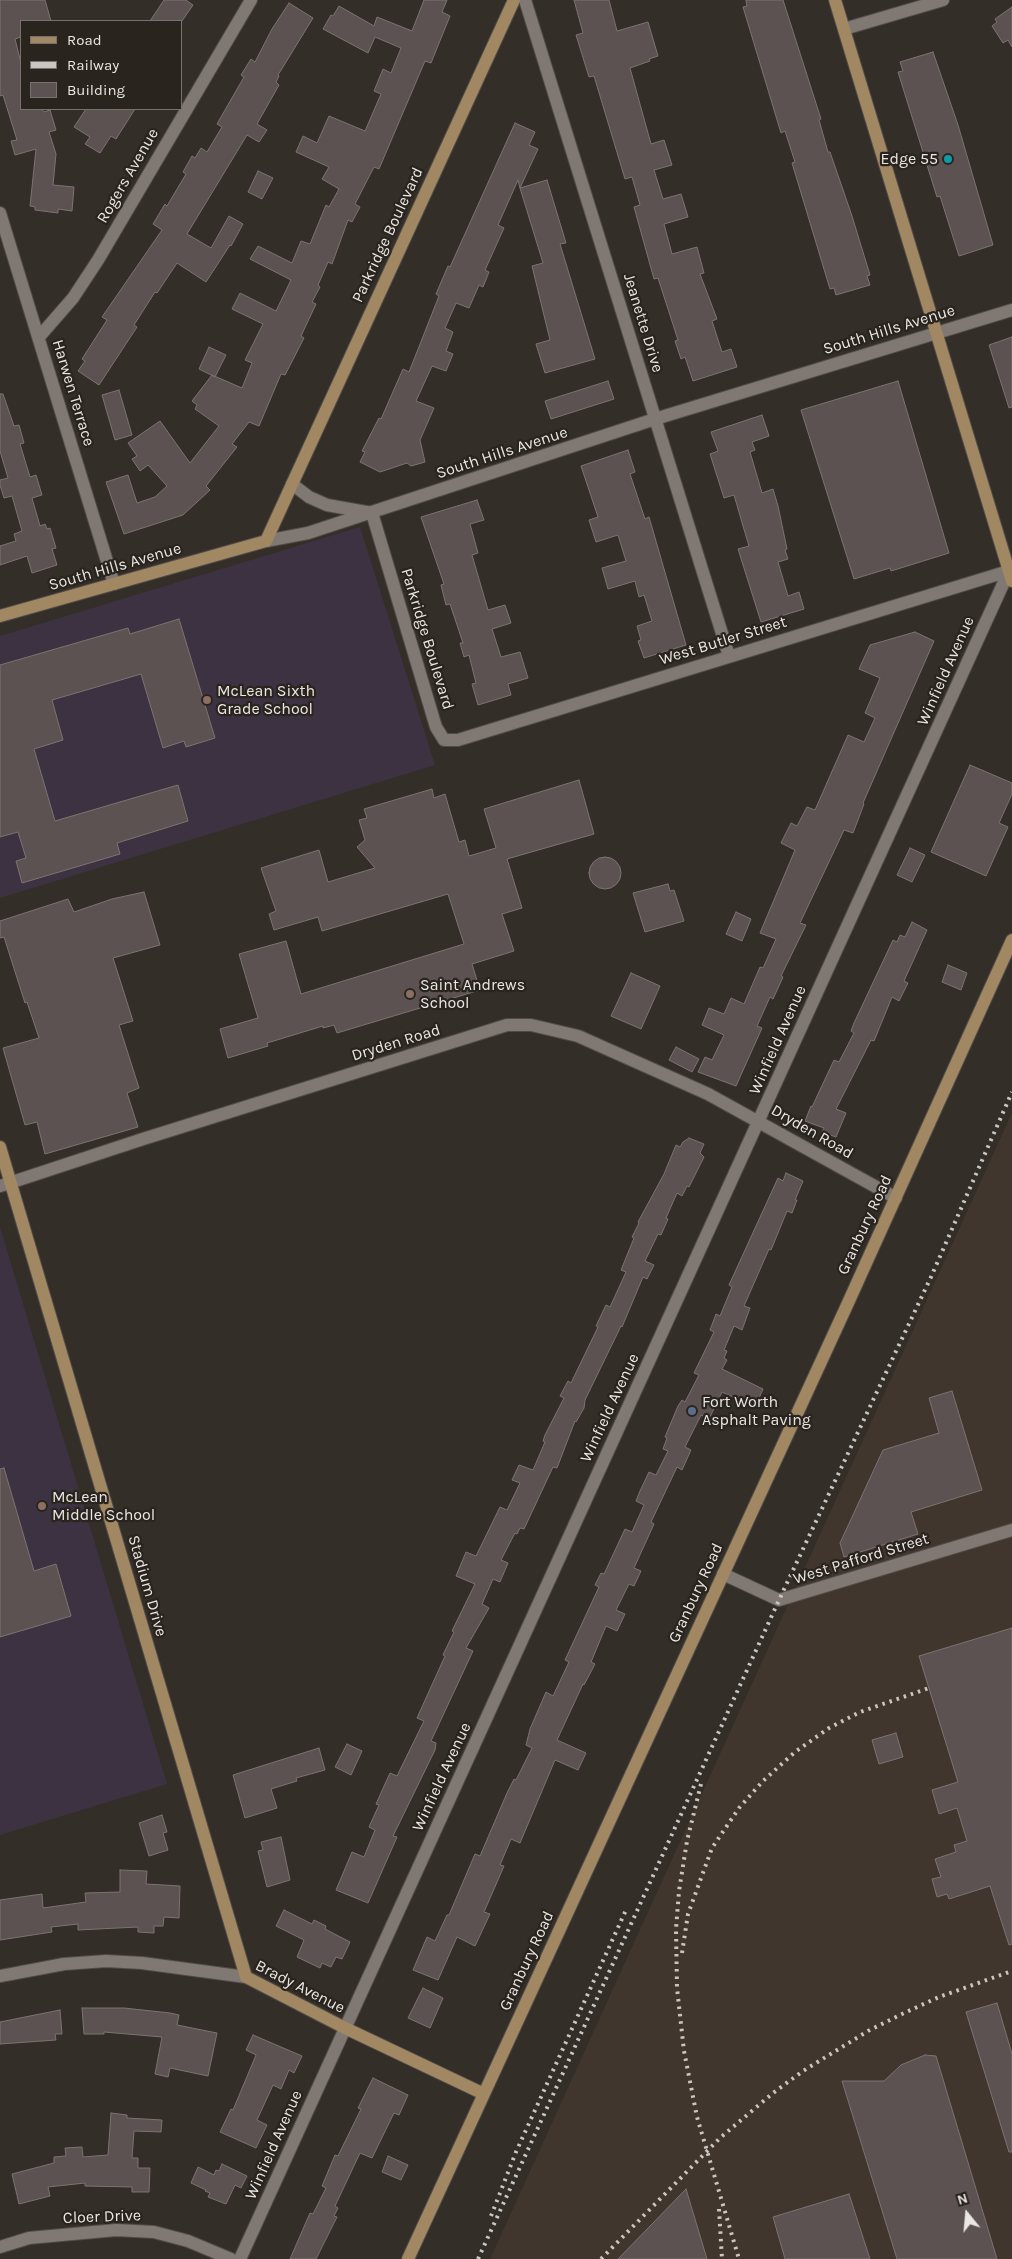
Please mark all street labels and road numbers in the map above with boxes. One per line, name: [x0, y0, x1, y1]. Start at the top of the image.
street label: Rogers Avenue: [93, 125, 163, 227]
street label: Parkridge Boulevard: [348, 164, 428, 306]
street label: Jeanette Drive: [619, 271, 667, 375]
street label: South Hills Avenue: [821, 301, 957, 359]
street label: Harwen Terrace: [48, 337, 98, 449]
street label: South Hills Avenue: [434, 423, 570, 483]
street label: South Hills Avenue: [47, 539, 183, 595]
street label: Parkridge Boulevard: [396, 566, 458, 712]
street label: West Butler Street: [657, 613, 789, 669]
street label: Winfield Avenue: [913, 613, 979, 729]
street label: Winfield Avenue: [745, 982, 811, 1098]
street label: Dryden Road: [349, 1020, 443, 1066]
street label: Dryden Road: [767, 1101, 857, 1163]
street label: Granbury Road: [834, 1172, 896, 1278]
street label: Winfield Avenue: [576, 1351, 644, 1465]
street label: West Pafford Street: [791, 1529, 931, 1589]
street label: Stadium Drive: [123, 1533, 171, 1639]
street label: Granbury Road: [665, 1540, 727, 1646]
street label: Winfield Avenue: [408, 1720, 476, 1834]
street label: Granbury Road: [496, 1908, 558, 2014]
street label: Brady Avenue: [252, 1956, 348, 2018]
street label: Winfield Avenue: [241, 2087, 307, 2203]
street label: Cloer Drive: [63, 2206, 141, 2228]

